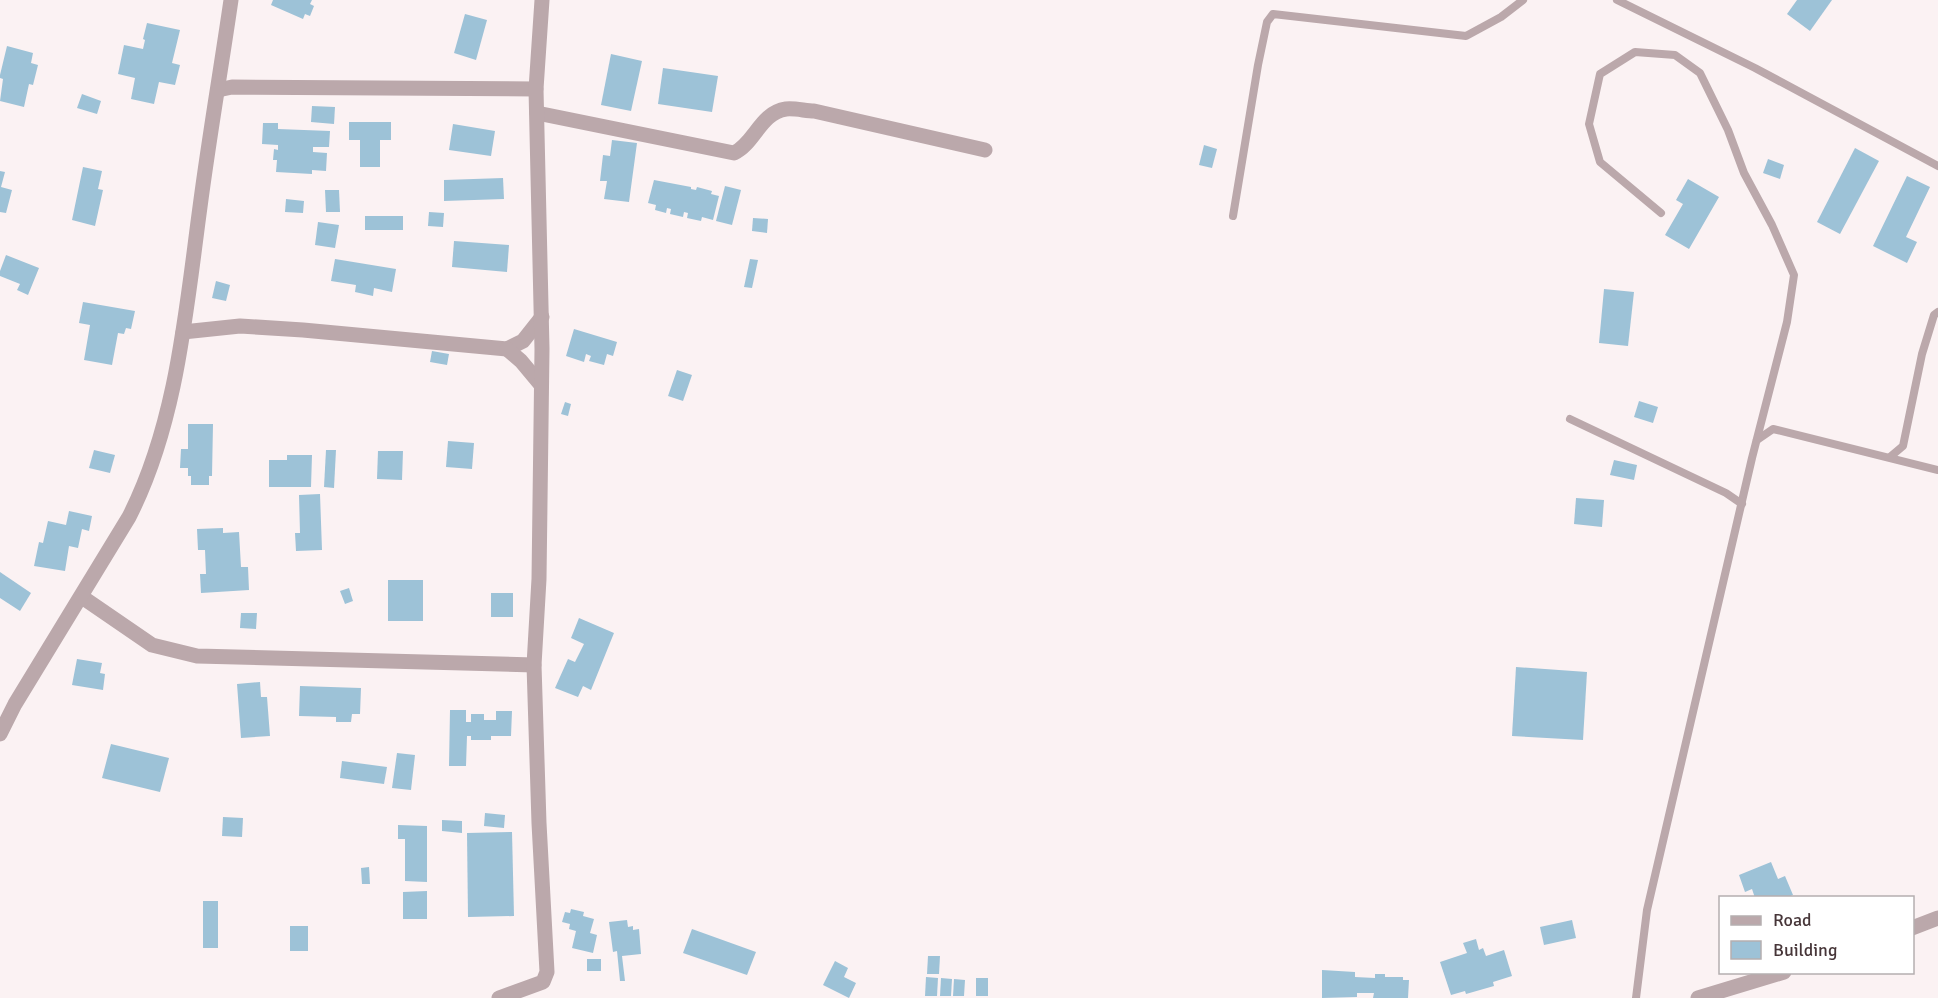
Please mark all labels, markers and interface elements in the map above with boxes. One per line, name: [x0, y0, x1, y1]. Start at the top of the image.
legend: [1719, 896, 1914, 974]
text: Road: [1773, 909, 1812, 931]
text: Building: [1773, 939, 1837, 961]

